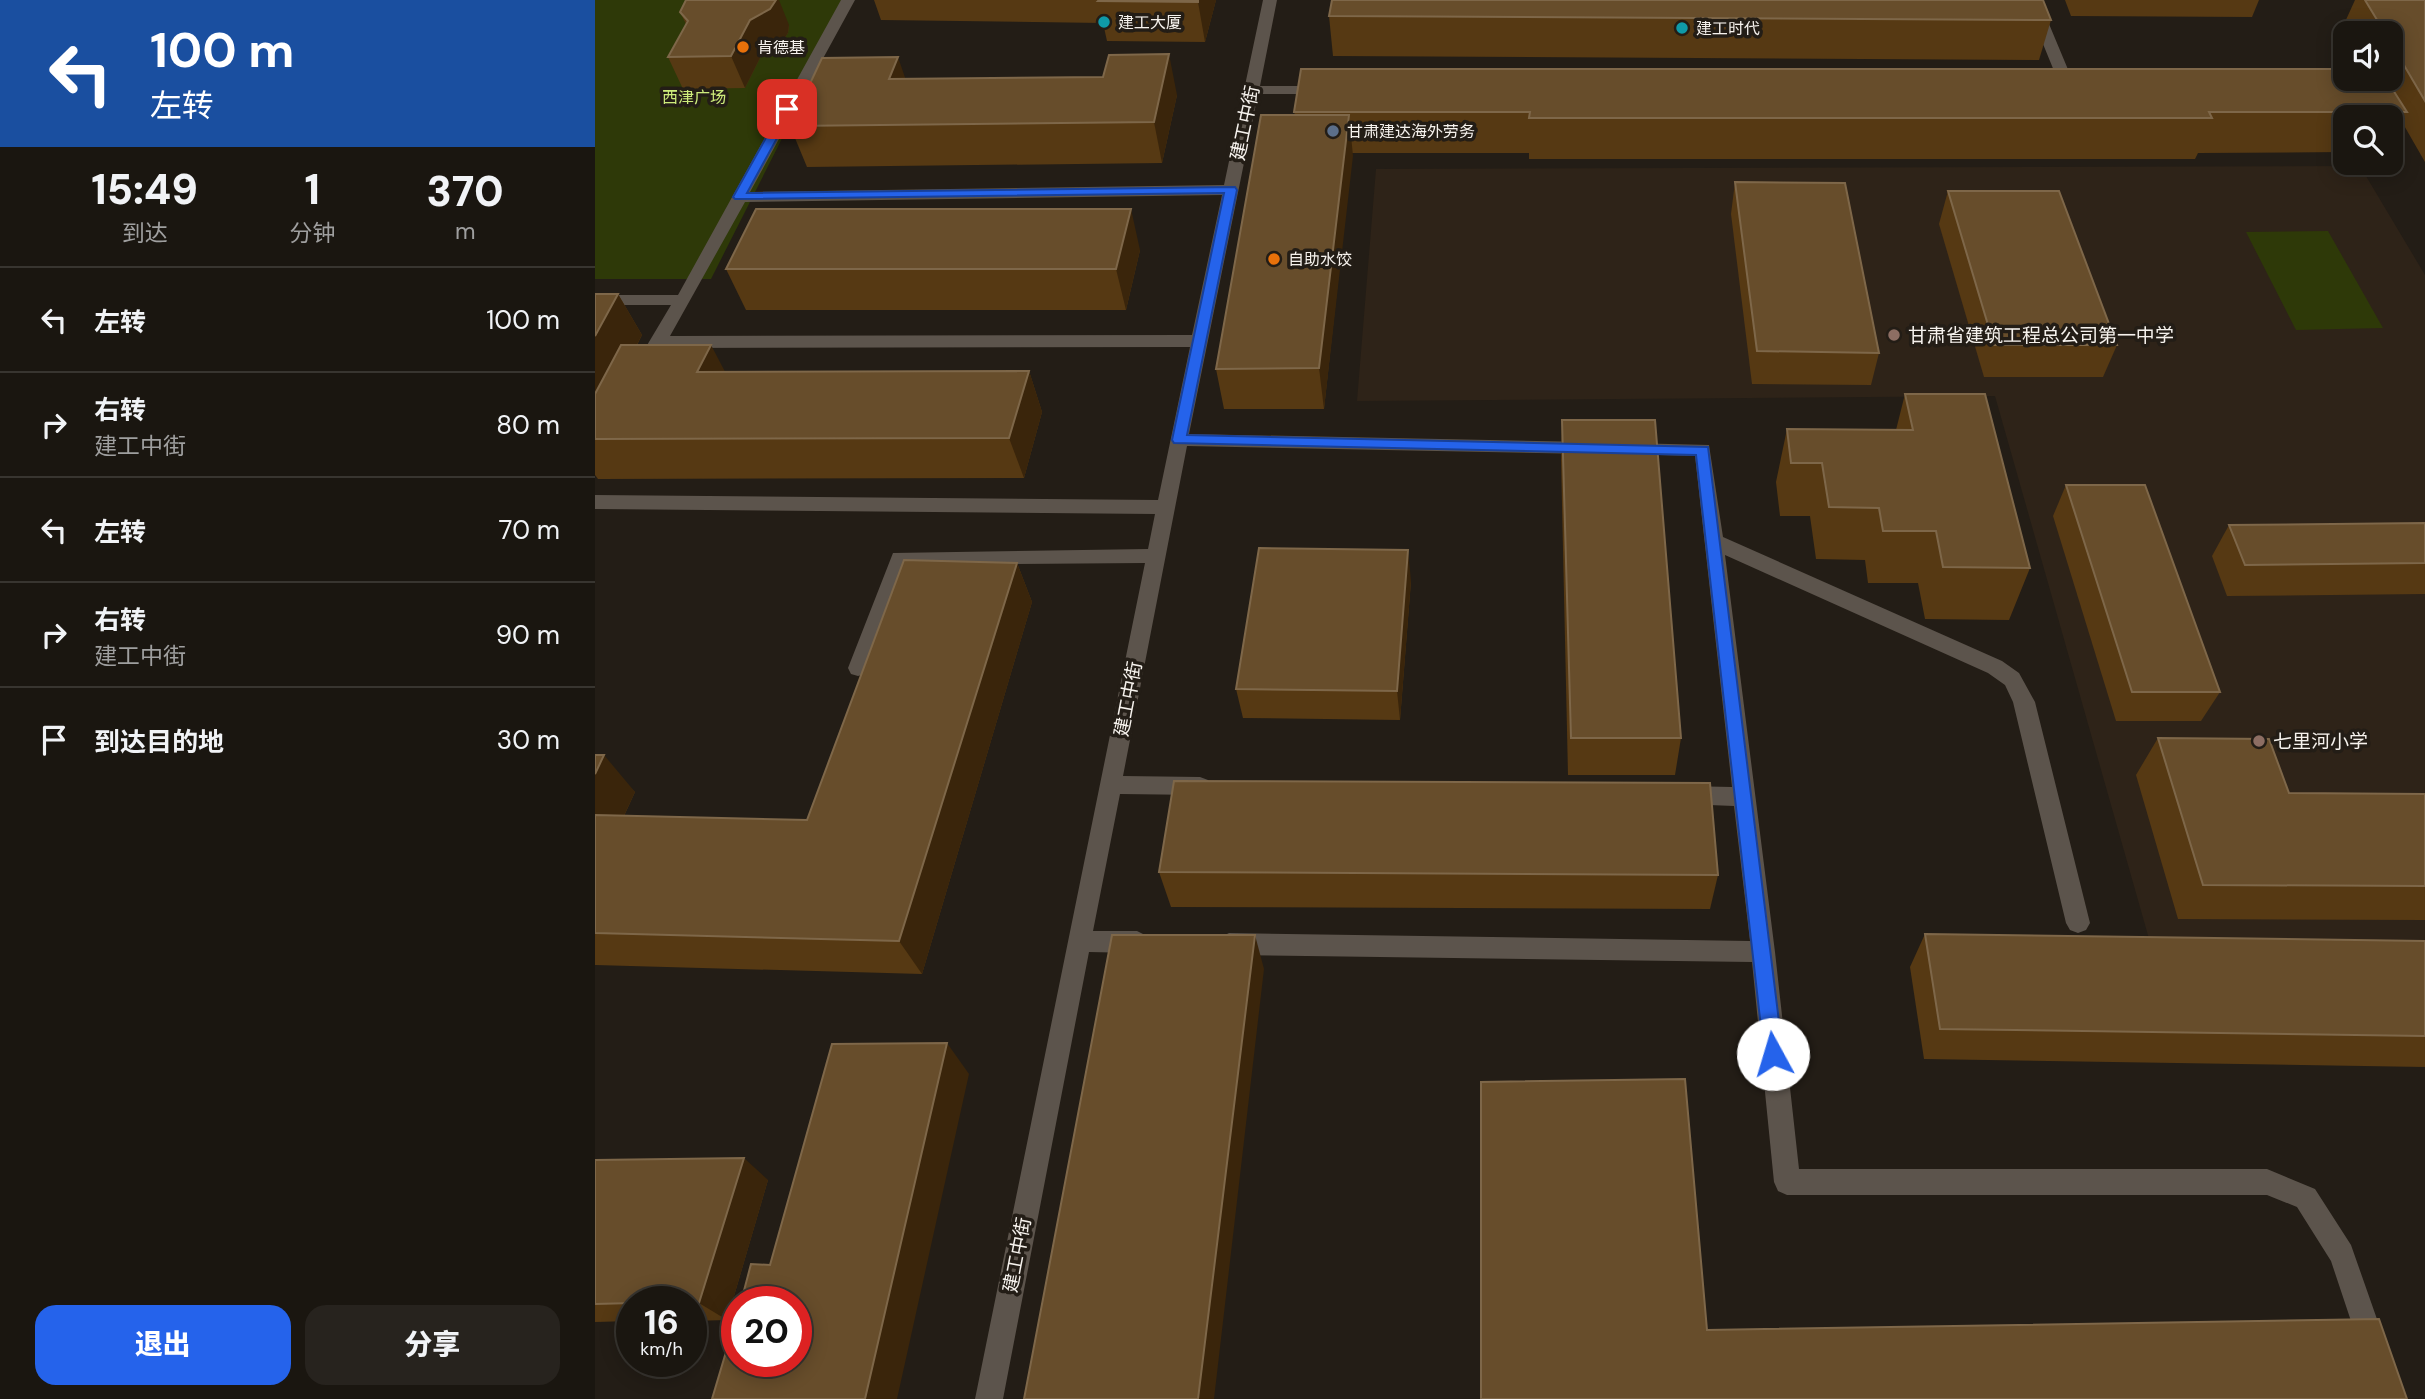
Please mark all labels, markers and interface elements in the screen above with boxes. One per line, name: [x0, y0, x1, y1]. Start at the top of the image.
place label: 建工大厦: [1118, 12, 1182, 33]
marker: 建工大厦: [1096, 14, 1112, 30]
text: 100 m: [150, 18, 294, 82]
place label: 建工时代: [1696, 18, 1760, 39]
marker: 建工时代: [1674, 20, 1690, 36]
map controls: [2333, 21, 2403, 175]
button: sound: [2333, 21, 2403, 91]
icon: left: [35, 28, 126, 119]
place label: 肯德基: [757, 37, 805, 58]
marker: 肯德基: [735, 39, 751, 55]
pin: [757, 79, 817, 139]
street label: 建工中街: [1225, 83, 1265, 163]
text: 左转: [150, 85, 214, 127]
park label: 西津广场: [662, 87, 726, 108]
icon: arrive: [768, 90, 806, 128]
button: search: [2333, 105, 2403, 175]
place label: 甘肃建达海外劳务: [1347, 121, 1475, 142]
marker: 甘肃建达海外劳务: [1325, 123, 1341, 139]
text: 15:49: [91, 162, 198, 217]
text: 1: [305, 162, 320, 217]
text: 370: [427, 164, 504, 219]
text: m: [455, 216, 475, 246]
text: 到达: [122, 218, 168, 248]
text: 分钟: [289, 218, 335, 248]
place label: 自助水饺: [1288, 249, 1352, 270]
marker: 自助水饺: [1266, 251, 1282, 267]
icon: left: [35, 301, 73, 339]
text: 100 m: [486, 303, 560, 337]
text: 左转: [94, 305, 146, 339]
place label: 甘肃省建筑工程总公司第一中学: [1908, 323, 2174, 348]
marker: 甘肃省建筑工程总公司第一中学: [1886, 327, 1902, 343]
text: 右转: [94, 393, 146, 427]
icon: right: [35, 406, 73, 444]
text: 80 m: [496, 408, 560, 442]
text: 建工中街: [94, 431, 186, 461]
icon: left: [35, 511, 73, 549]
text: 70 m: [499, 513, 560, 547]
text: 左转: [94, 515, 146, 549]
text: 右转: [94, 603, 146, 637]
icon: right: [35, 616, 73, 654]
text: 90 m: [496, 618, 560, 652]
text: 建工中街: [94, 641, 186, 671]
street label: 建工中街: [1108, 659, 1148, 739]
icon: arrive: [35, 721, 73, 759]
text: 30 m: [497, 723, 560, 757]
text: 到达目的地: [94, 725, 224, 759]
place label: 七里河小学: [2273, 729, 2368, 754]
marker: 七里河小学: [2251, 733, 2267, 749]
position arrow: [1736, 1017, 1810, 1091]
street label: 建工中街: [997, 1215, 1037, 1295]
speed limit sign: 20: [721, 1286, 812, 1377]
text: 16: [644, 1299, 679, 1345]
button: 退出: [35, 1305, 291, 1385]
button: 分享: [305, 1305, 560, 1385]
text: km/h: [640, 1337, 683, 1361]

